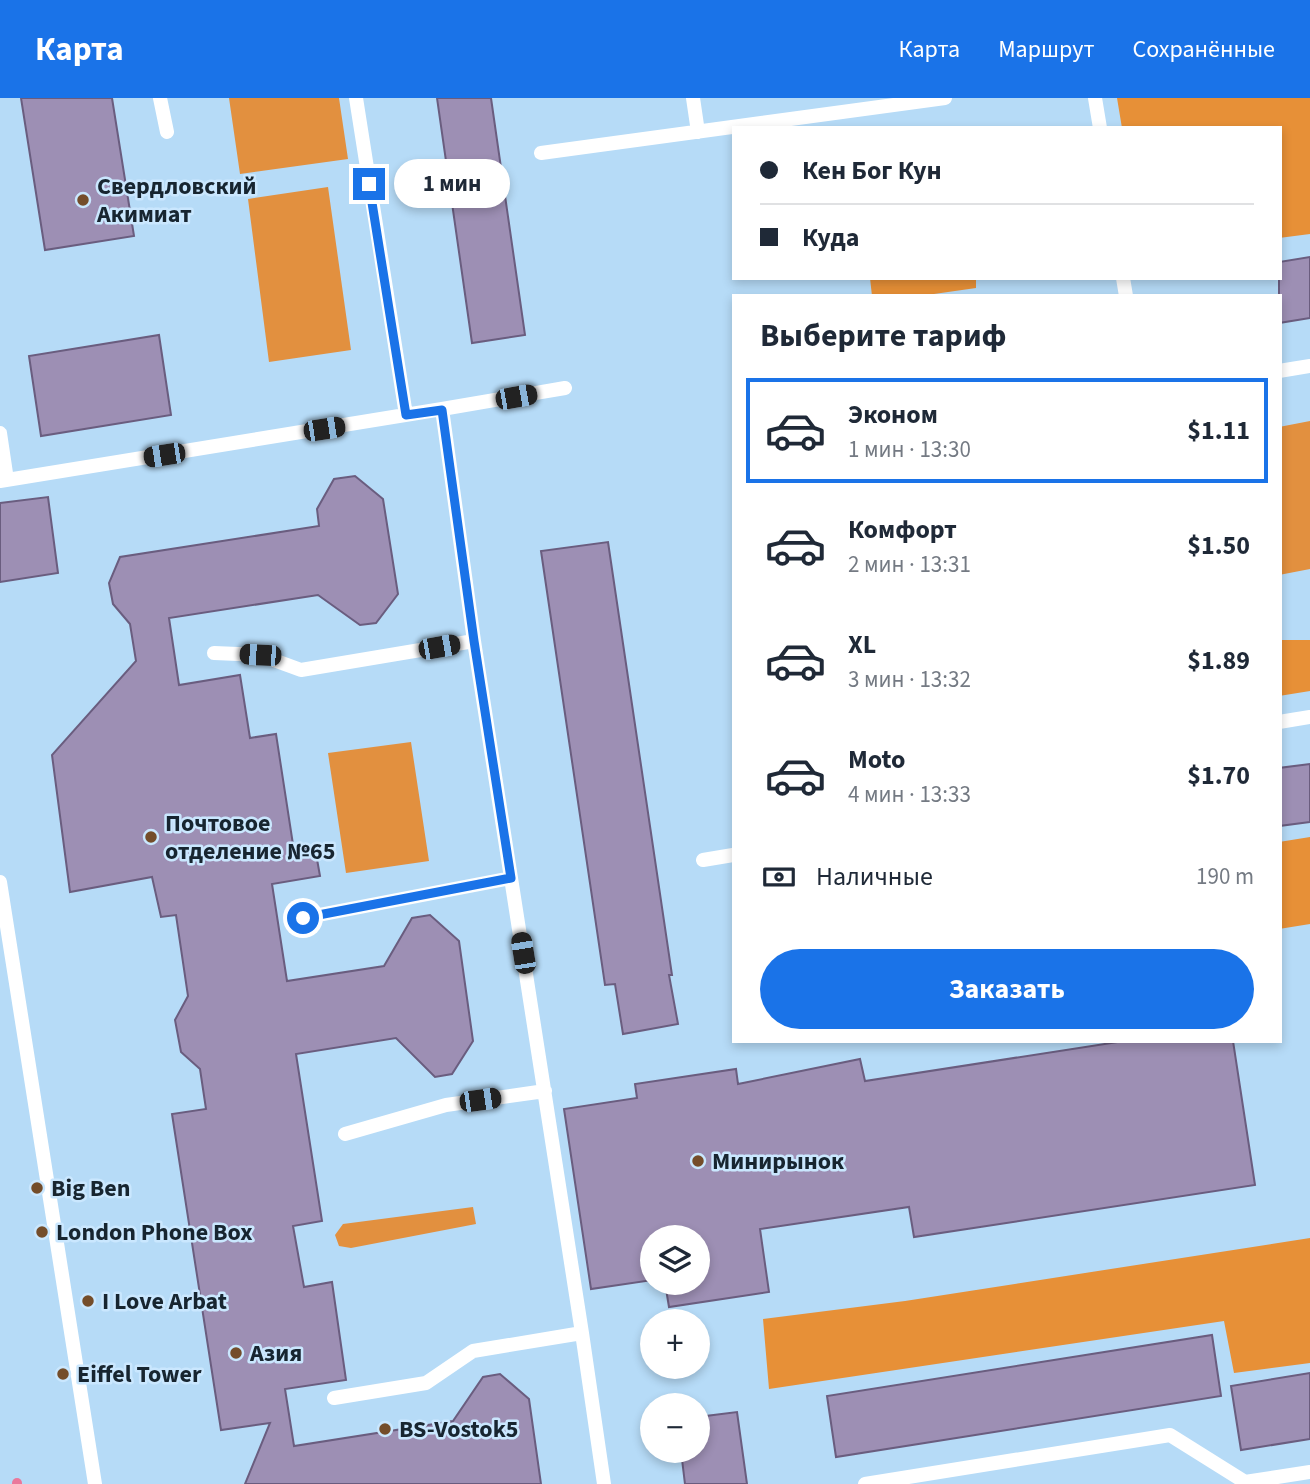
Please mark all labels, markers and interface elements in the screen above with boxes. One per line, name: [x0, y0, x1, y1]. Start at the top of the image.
text: Карта: [35, 26, 124, 73]
text: Карта: [899, 32, 960, 67]
text: Маршрут: [998, 32, 1094, 67]
text: Сохранённые: [1132, 32, 1275, 67]
text: Кен Бог Кун: [802, 152, 942, 189]
callout: 1 мин: [394, 160, 509, 208]
text: 1 мин: [423, 167, 481, 200]
route end: [353, 168, 385, 200]
place label: Свердловский Акимиат: [96, 169, 257, 232]
marker: Свердловский Акимиат: [75, 192, 91, 208]
text: Куда: [802, 219, 860, 256]
text: Выберите тариф: [760, 313, 1007, 359]
car: [494, 383, 539, 411]
text: Эконом: [848, 396, 938, 433]
icon: car: [764, 399, 827, 462]
text: $1.11: [1187, 412, 1250, 449]
car: [302, 415, 347, 443]
text: 1 мин · 13:30: [848, 433, 971, 466]
car: [142, 441, 187, 469]
text: Комфорт: [848, 511, 957, 548]
icon: car: [764, 514, 827, 577]
text: $1.50: [1187, 527, 1250, 564]
text: 2 мин · 13:31: [848, 548, 971, 581]
text: XL: [848, 626, 876, 663]
icon: car: [764, 629, 827, 692]
car: [417, 633, 462, 661]
text: $1.89: [1187, 642, 1250, 679]
car: [239, 643, 282, 667]
text: 3 мин · 13:32: [848, 663, 971, 696]
text: Moto: [848, 741, 905, 778]
icon: car: [764, 744, 827, 807]
text: $1.70: [1187, 757, 1250, 794]
text: 4 мин · 13:33: [848, 778, 971, 811]
place label: Почтовое отделение №65: [165, 806, 335, 869]
marker: Почтовое отделение №65: [143, 829, 159, 845]
icon: cash: [760, 858, 798, 896]
text: Наличные: [816, 858, 933, 895]
text: 190 m: [1196, 860, 1254, 893]
route start: [287, 902, 319, 934]
car: [510, 931, 537, 975]
button: Заказать: [760, 949, 1254, 1029]
car: [458, 1087, 503, 1113]
place label: Минирынок: [712, 1144, 845, 1179]
marker: Минирынок: [690, 1153, 706, 1169]
place label: Big Ben: [51, 1171, 130, 1206]
marker: Big Ben: [29, 1180, 45, 1196]
place label: London Phone Box: [56, 1215, 253, 1250]
marker: London Phone Box: [34, 1224, 50, 1240]
map controls: [640, 1225, 710, 1463]
button: layers: [640, 1225, 710, 1295]
place label: I Love Arbat: [102, 1284, 227, 1319]
marker: I Love Arbat: [80, 1293, 96, 1309]
button: +: [640, 1309, 710, 1379]
place label: Азия: [249, 1336, 302, 1371]
marker: Азия: [228, 1345, 244, 1361]
place label: Eiffel Tower: [77, 1357, 202, 1392]
marker: Eiffel Tower: [55, 1366, 71, 1382]
button: −: [640, 1393, 710, 1463]
place label: BS-Vostok5: [399, 1412, 519, 1447]
marker: BS-Vostok5: [377, 1421, 393, 1437]

